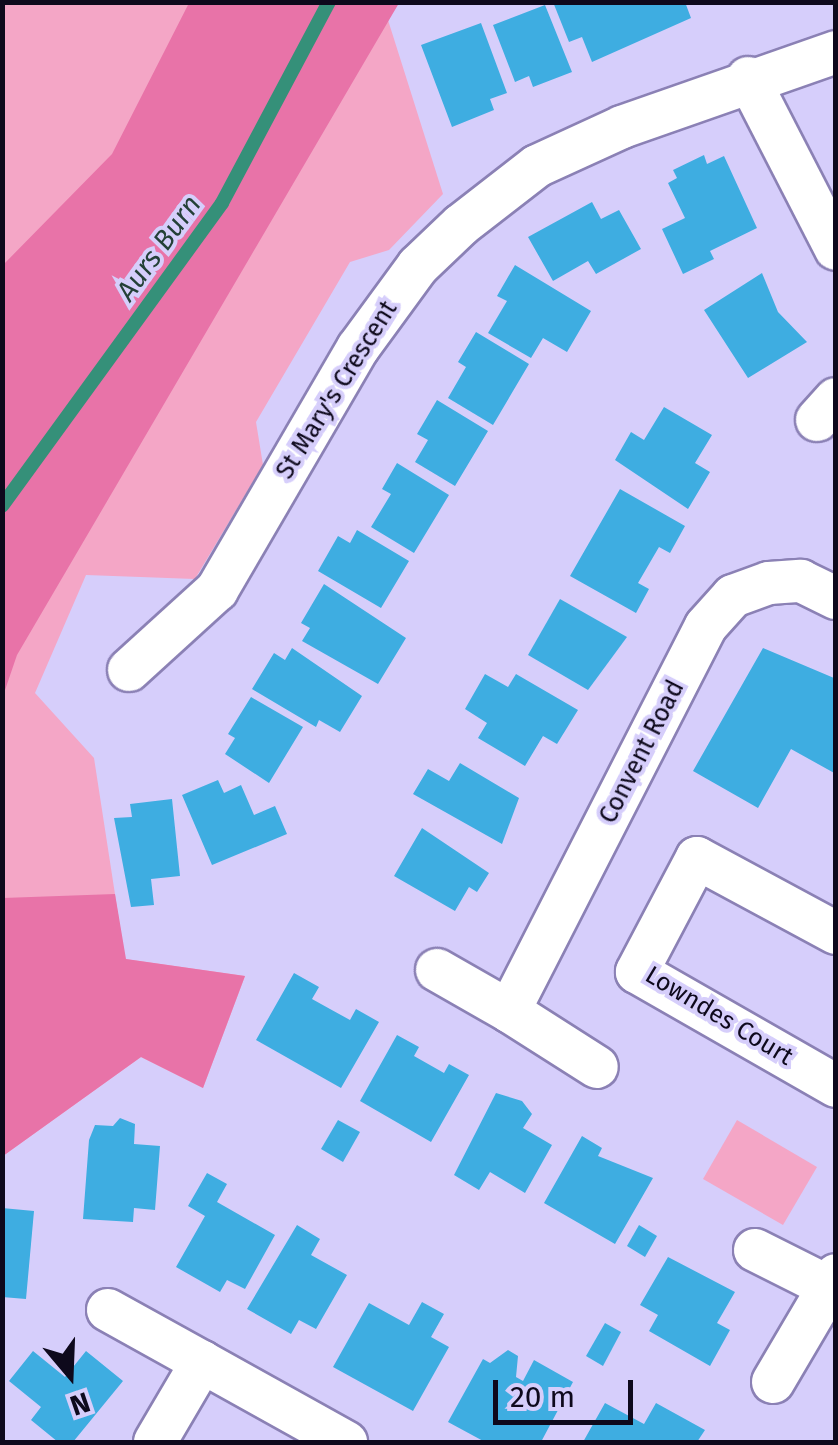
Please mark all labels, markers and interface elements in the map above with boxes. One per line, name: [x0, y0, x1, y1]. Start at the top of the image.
water label: Aurs Burn: [109, 189, 209, 307]
street label: St Mary's Crescent: [270, 295, 404, 485]
street label: Convent Road: [593, 676, 691, 828]
street label: Lowndes Court: [640, 960, 798, 1072]
north arrow: [20, 1325, 120, 1425]
scale bar: [498, 1360, 638, 1422]
text: 20 m: [510, 1379, 575, 1415]
text: N: [66, 1385, 94, 1422]

